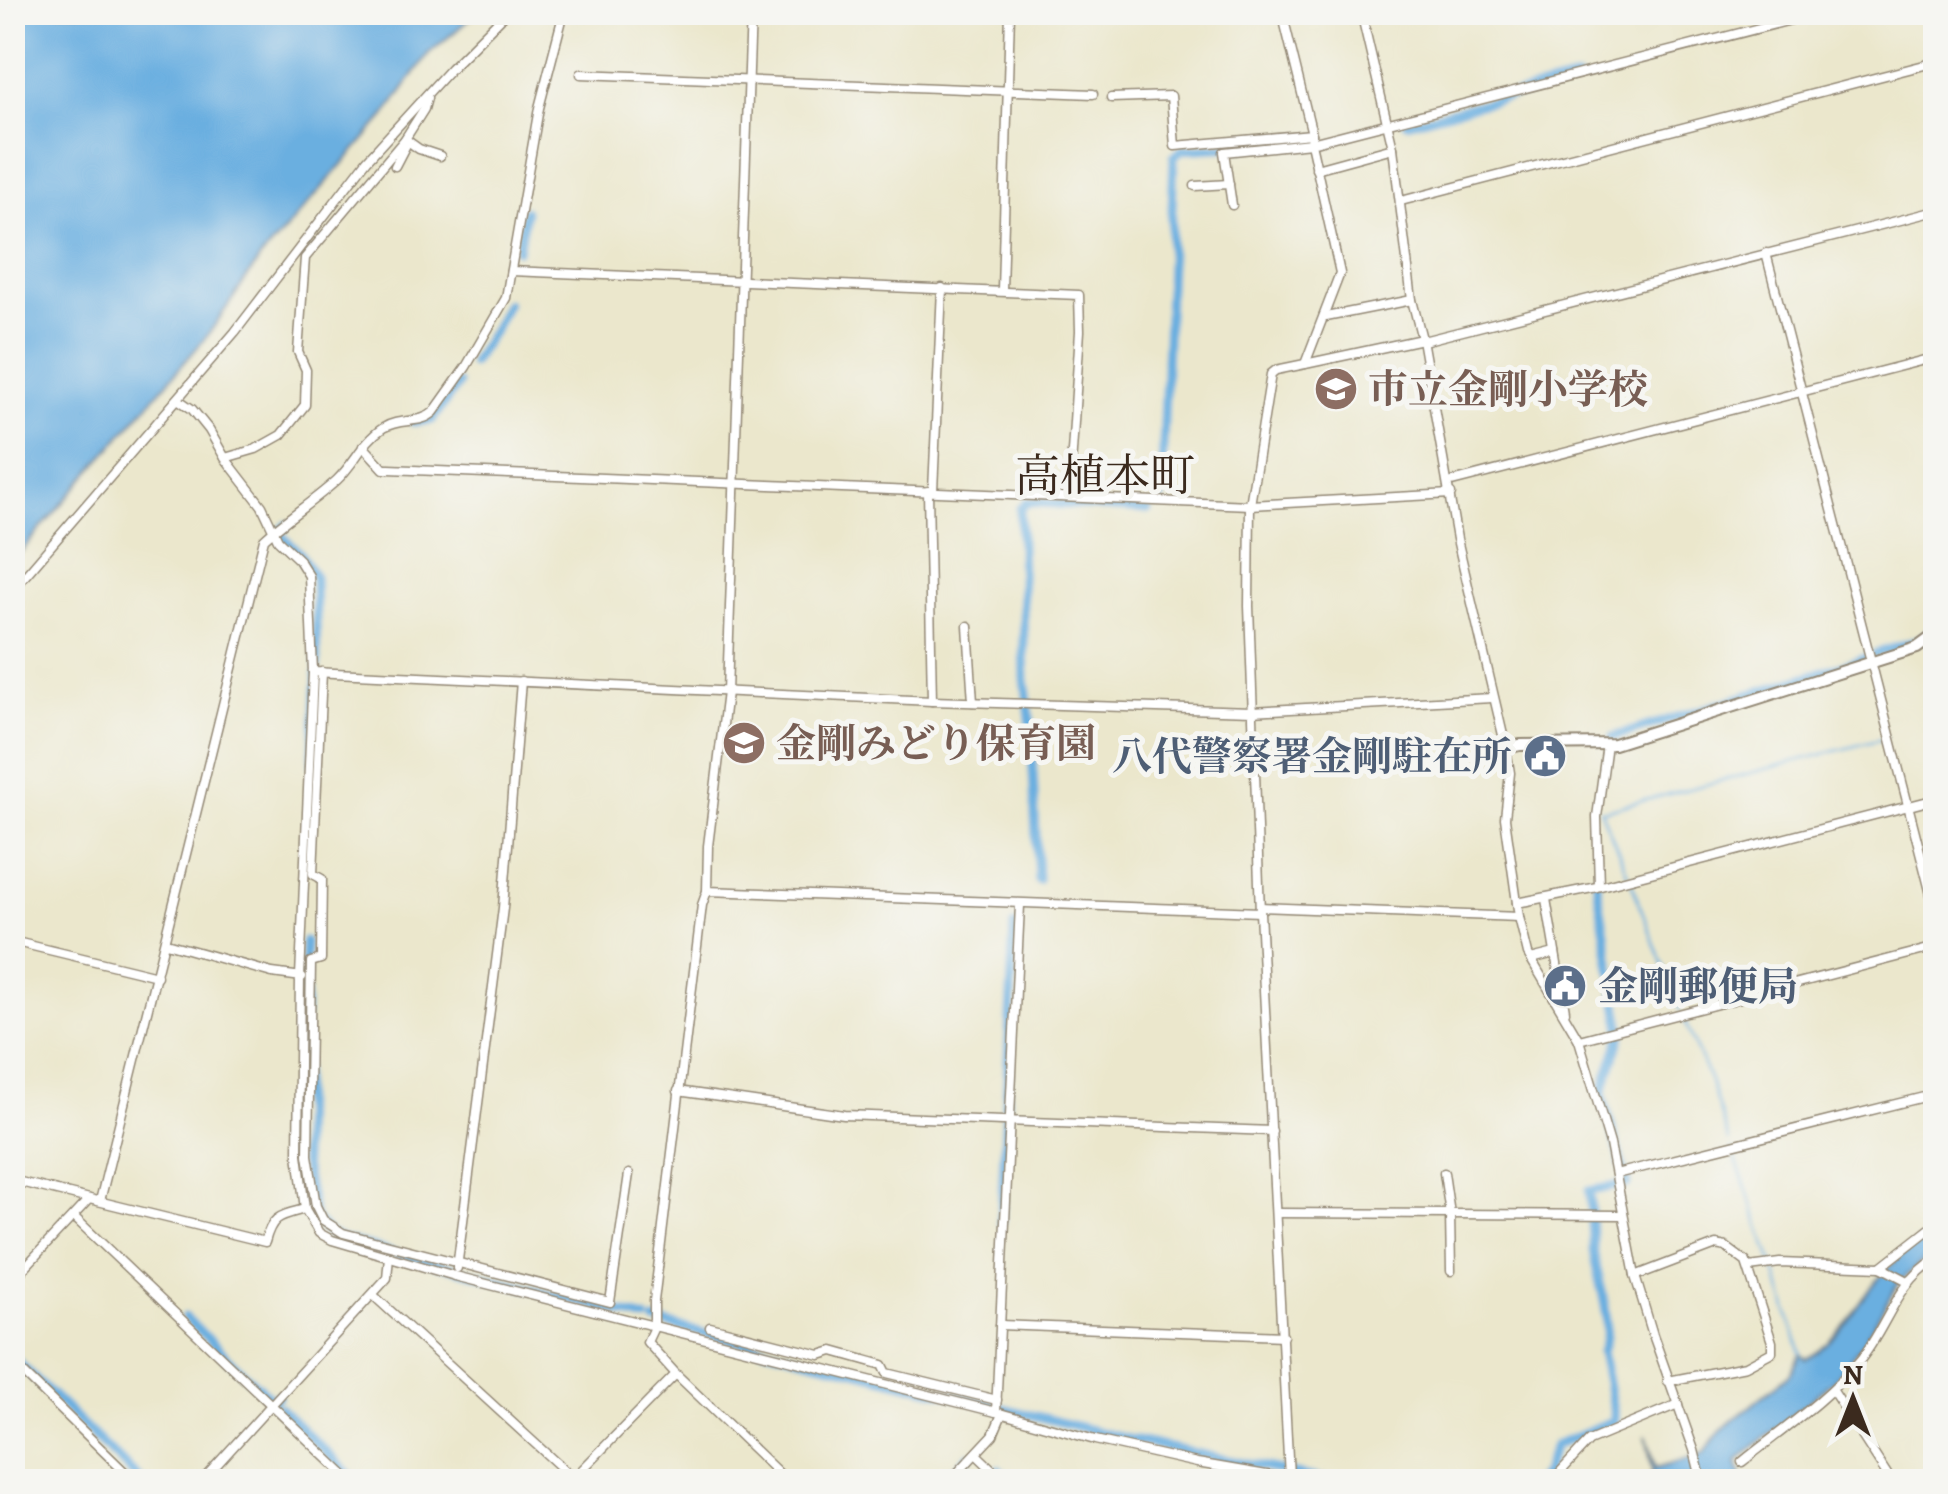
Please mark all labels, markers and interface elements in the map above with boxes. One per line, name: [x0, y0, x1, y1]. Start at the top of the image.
place label: 市立金剛小学校: [1368, 362, 1648, 417]
school or university icon: 市立金剛小学校: [1313, 366, 1359, 412]
district label: 高植本町: [1015, 445, 1195, 507]
place label: 金剛みどり保育園: [776, 716, 1096, 771]
school or university icon: 金剛みどり保育園: [721, 720, 767, 766]
place label: 八代警察署金剛駐在所: [1112, 729, 1512, 784]
public building icon: 八代警察署金剛駐在所: [1522, 733, 1568, 779]
place label: 金剛郵便局: [1598, 959, 1798, 1014]
public building icon: 金剛郵便局: [1542, 963, 1588, 1009]
north arrow: [1803, 1349, 1903, 1449]
text: N: [1843, 1356, 1863, 1394]

